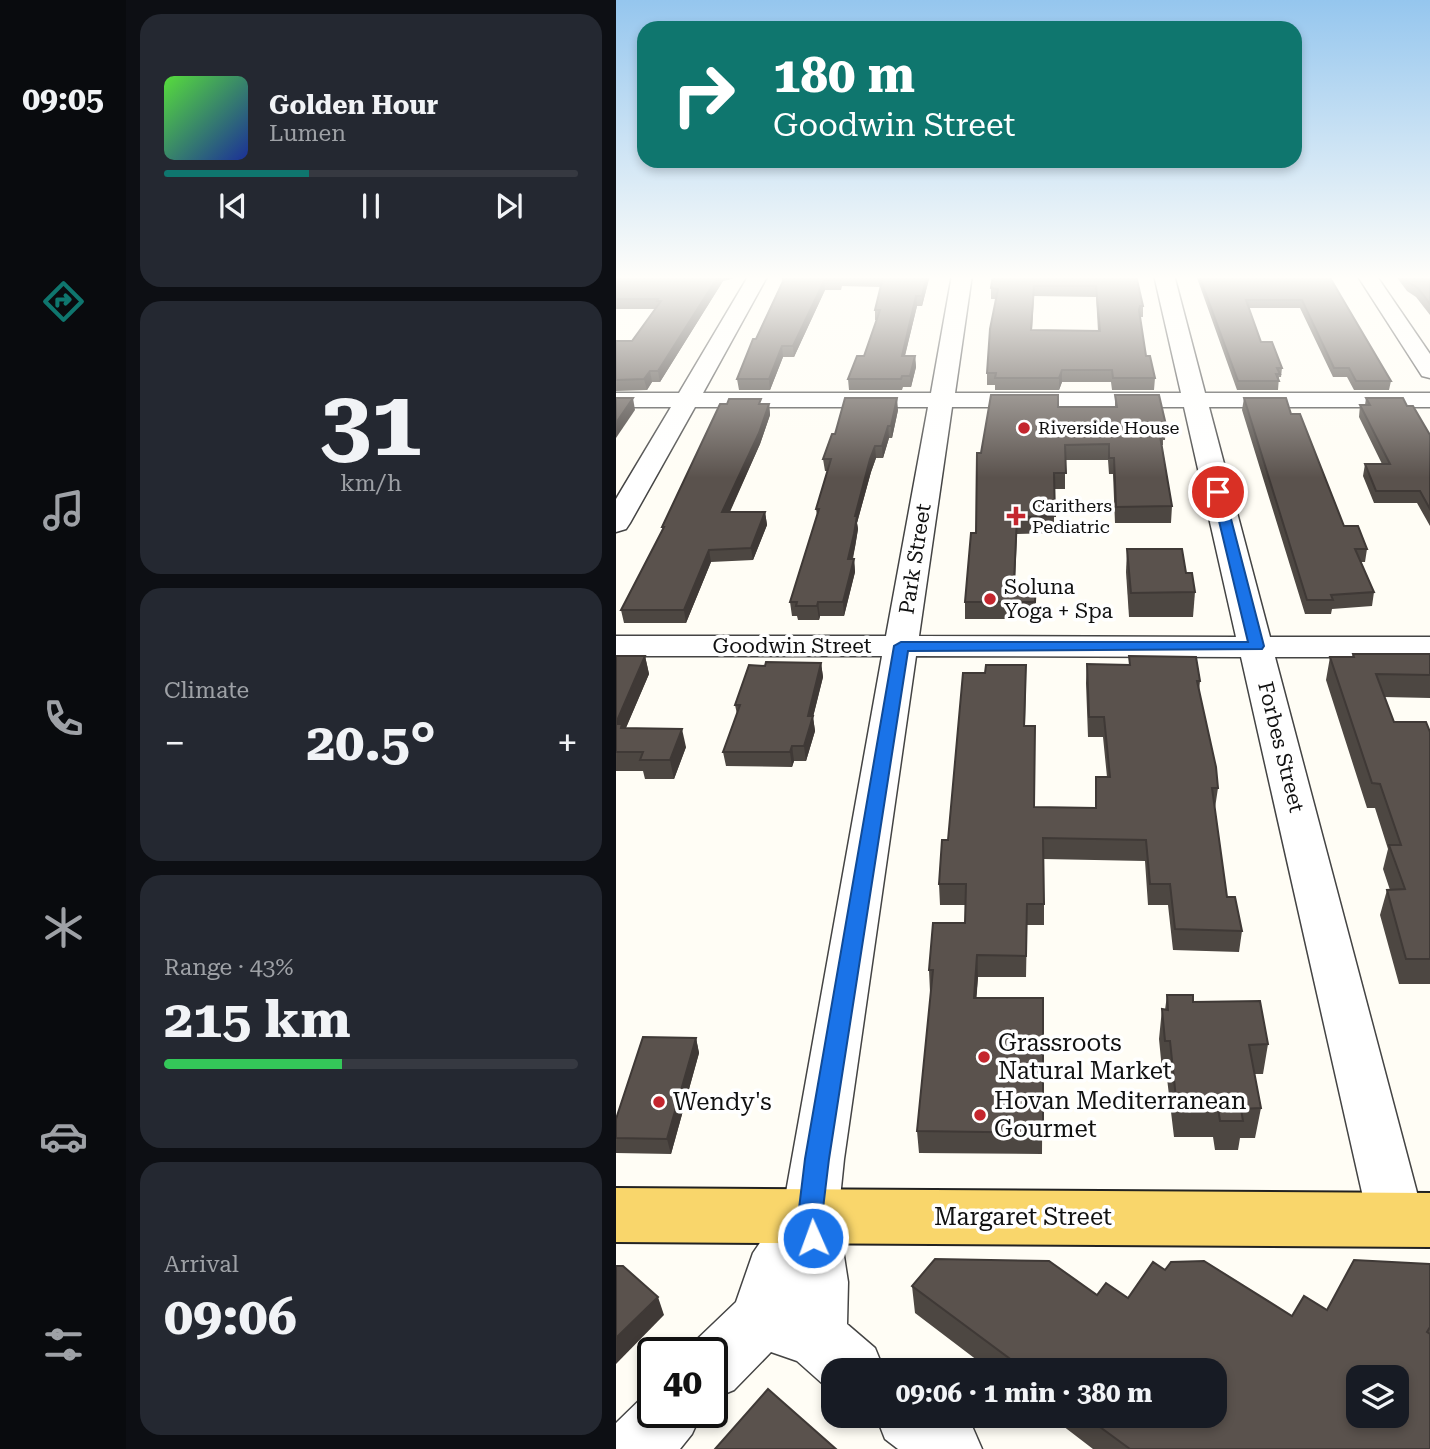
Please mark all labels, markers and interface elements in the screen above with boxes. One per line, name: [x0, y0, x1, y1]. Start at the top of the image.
text: 180 m: [773, 47, 915, 104]
icon: right: [658, 49, 749, 140]
text: 09:05: [22, 80, 104, 118]
text: Golden Hour: [269, 90, 438, 120]
text: Goodwin Street: [773, 106, 1016, 144]
text: Lumen: [269, 120, 346, 147]
icon: previous: [214, 187, 252, 225]
icon: pause: [352, 187, 390, 225]
icon: next: [490, 187, 528, 225]
icon: directions: [39, 277, 88, 326]
text: 31: [320, 371, 422, 477]
place label: Riverside House: [1038, 417, 1179, 438]
marker: Riverside House: [1016, 420, 1032, 436]
pin: [1188, 462, 1248, 522]
text: km/h: [340, 470, 402, 497]
icon: arrive: [1199, 473, 1237, 511]
icon: music: [39, 486, 88, 535]
place label: Carithers Pediatric: [1032, 495, 1112, 537]
street label: Park Street: [894, 502, 936, 616]
marker: Carithers Pediatric: [1006, 506, 1026, 526]
place label: Soluna Yoga + Spa: [1004, 575, 1114, 623]
marker: Soluna Yoga + Spa: [982, 591, 998, 607]
street label: Goodwin Street: [712, 634, 872, 658]
text: Climate: [164, 677, 249, 704]
street label: Forbes Street: [1253, 679, 1309, 815]
icon: phone: [39, 694, 88, 743]
text: 20.5°: [306, 712, 436, 773]
text: −: [164, 721, 185, 765]
text: +: [557, 721, 578, 765]
icon: climate: [39, 903, 88, 952]
text: Range · 43%: [164, 954, 293, 981]
text: 215 km: [164, 989, 351, 1050]
place label: Grassroots Natural Market: [998, 1029, 1172, 1085]
marker: Grassroots Natural Market: [976, 1049, 992, 1065]
place label: Hovan Mediterranean Gourmet: [994, 1087, 1246, 1143]
place label: Wendy's: [673, 1088, 772, 1116]
marker: Wendy's: [651, 1094, 667, 1110]
marker: Hovan Mediterranean Gourmet: [972, 1107, 988, 1123]
icon: car: [39, 1112, 88, 1161]
position arrow: [776, 1201, 850, 1275]
street label: Margaret Street: [934, 1203, 1112, 1231]
text: Arrival: [164, 1251, 239, 1278]
text: 09:06: [164, 1286, 297, 1347]
icon: filters: [39, 1320, 88, 1369]
speed limit sign: 40: [637, 1337, 728, 1428]
map controls: [1346, 1365, 1409, 1428]
button: layers: [1346, 1365, 1409, 1428]
text: 09:06 · 1 min · 380 m: [896, 1378, 1152, 1408]

